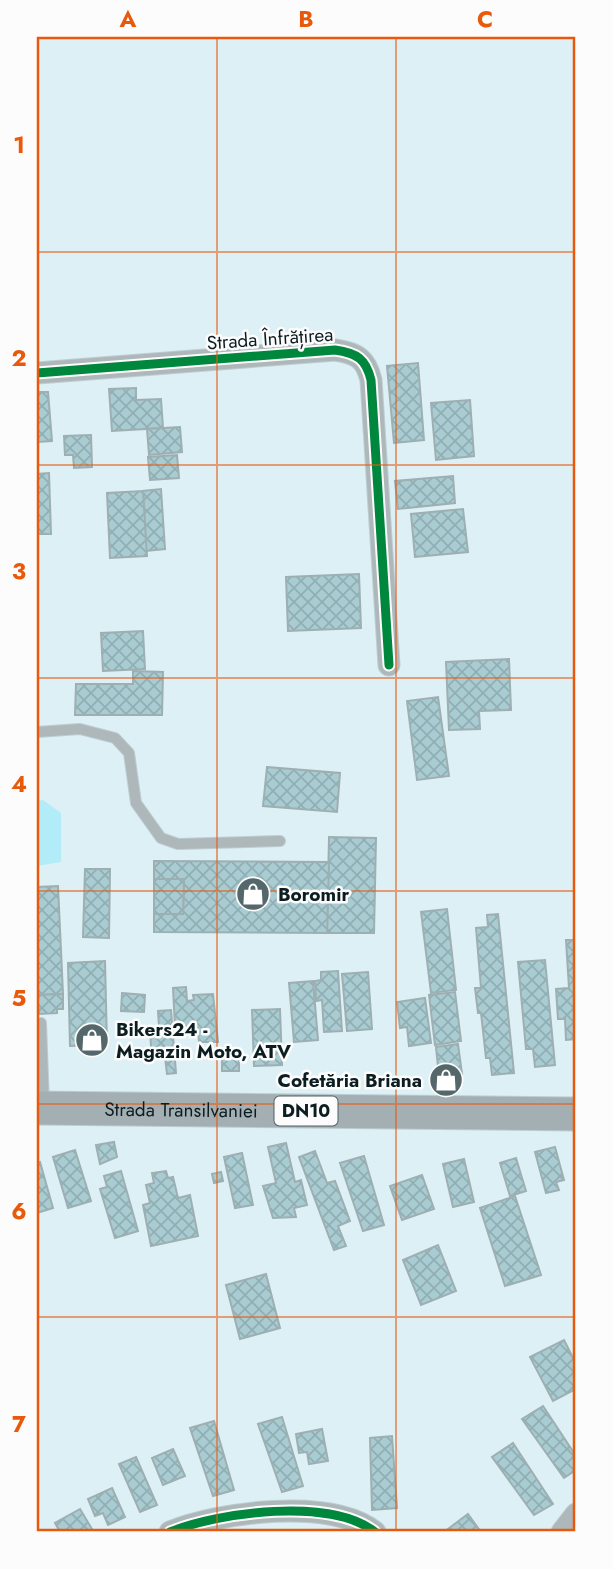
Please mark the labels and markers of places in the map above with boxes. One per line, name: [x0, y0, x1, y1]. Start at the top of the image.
shop icon: Boromir: [234, 875, 272, 913]
place label: Boromir: [278, 881, 349, 908]
place label: Bikers24 - Magazin Moto, ATV: [116, 1016, 291, 1065]
shop icon: Bikers24 - Magazin Moto, ATV: [73, 1021, 111, 1059]
shop icon: Cofetăria Briana: [427, 1061, 465, 1099]
place label: Cofetăria Briana: [278, 1067, 422, 1094]

